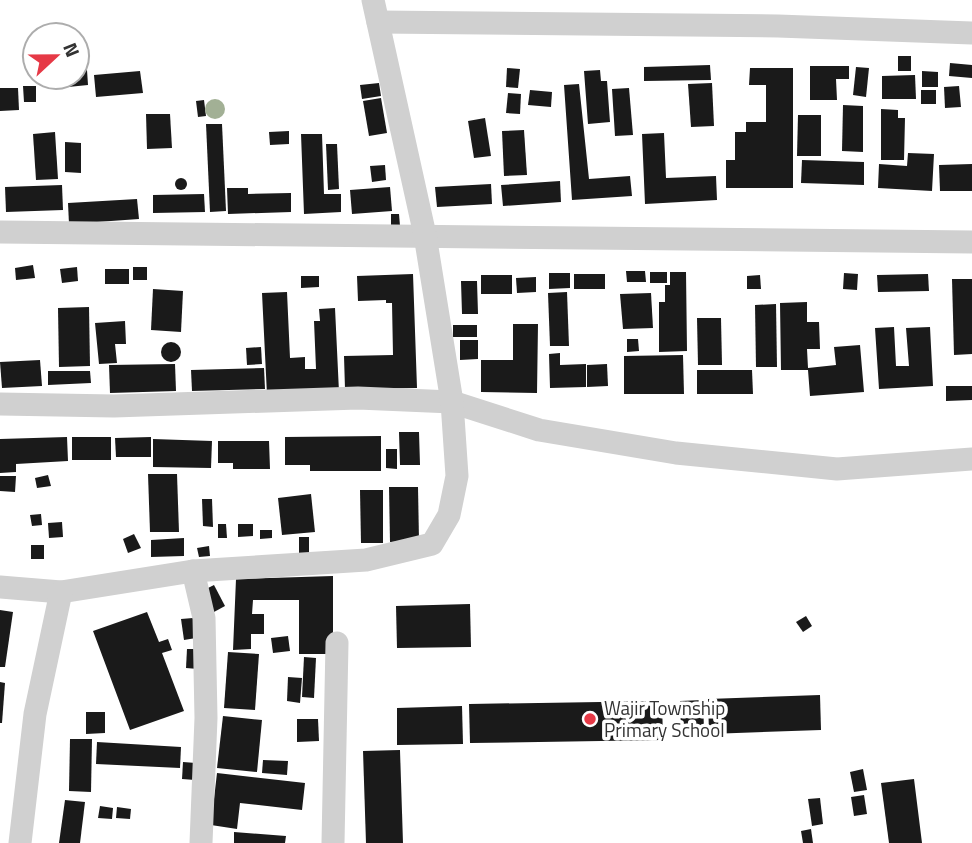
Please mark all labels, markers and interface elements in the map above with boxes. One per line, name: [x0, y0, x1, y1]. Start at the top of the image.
north arrow: [21, 21, 91, 91]
text: N: [56, 38, 88, 61]
place label: Wajir Township Primary School: [604, 693, 725, 744]
marker: Wajir Township Primary School: [582, 711, 598, 727]

